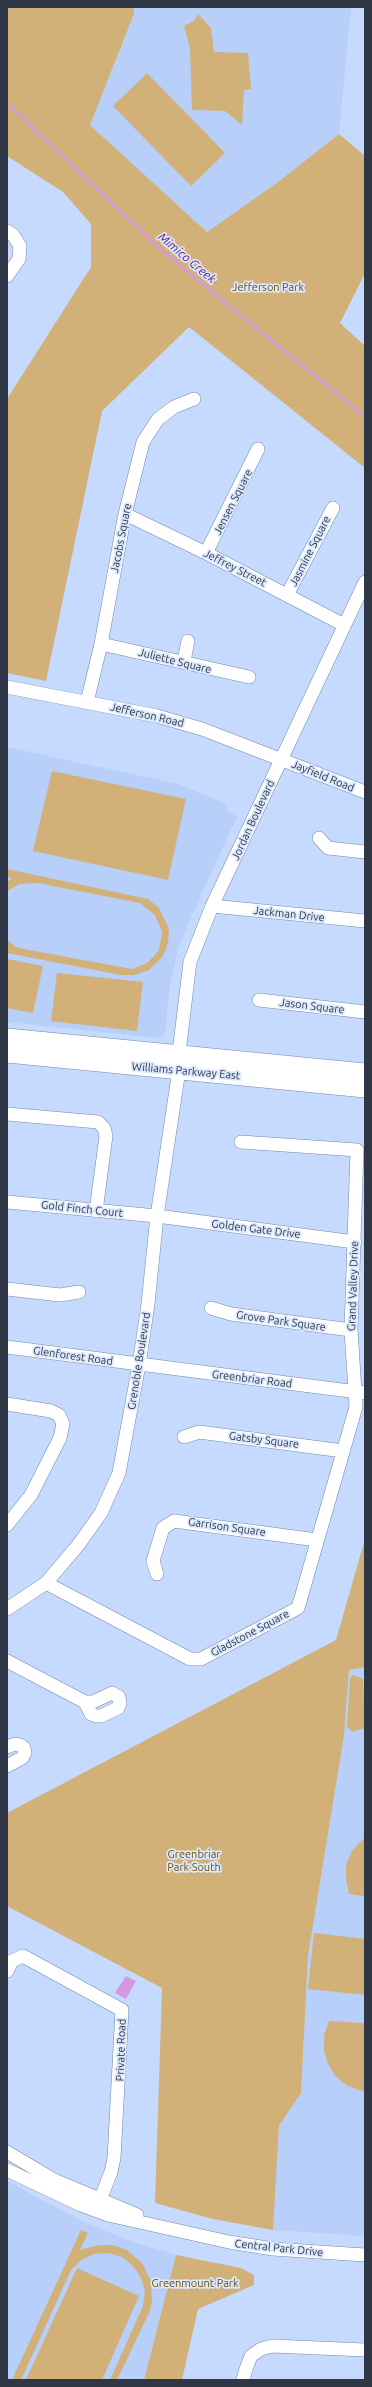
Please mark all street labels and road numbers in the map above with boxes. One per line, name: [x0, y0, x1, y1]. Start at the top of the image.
street label: Jensen Square: [211, 467, 255, 537]
street label: Jacobs Square: [108, 502, 134, 574]
street label: Jasmine Square: [287, 514, 333, 588]
street label: Jeffrey Street: [201, 547, 269, 589]
street label: Juliette Square: [137, 646, 213, 676]
street label: Jefferson Road: [109, 700, 185, 730]
street label: Jayfield Road: [290, 757, 356, 795]
street label: Jordan Boulevard: [229, 778, 277, 862]
street label: Jackman Drive: [253, 904, 325, 924]
street label: Jason Square: [279, 995, 345, 1017]
street label: Williams Parkway East: [131, 1060, 241, 1082]
street label: Gold Finch Court: [40, 1198, 124, 1220]
street label: Golden Gate Drive: [211, 1217, 301, 1241]
street label: Grand Valley Drive: [345, 1241, 361, 1331]
street label: Grove Park Square: [235, 1308, 327, 1334]
street label: Grenoble Boulevard: [125, 1311, 153, 1411]
street label: Glenforest Road: [32, 1344, 114, 1368]
street label: Greenbriar Road: [211, 1368, 293, 1390]
street label: Gatsby Square: [228, 1429, 300, 1451]
street label: Garrison Square: [187, 1515, 267, 1539]
street label: Gladstone Square: [208, 1607, 292, 1659]
street label: Private Road: [113, 2018, 129, 2082]
street label: Central Park Drive: [234, 2237, 324, 2259]

